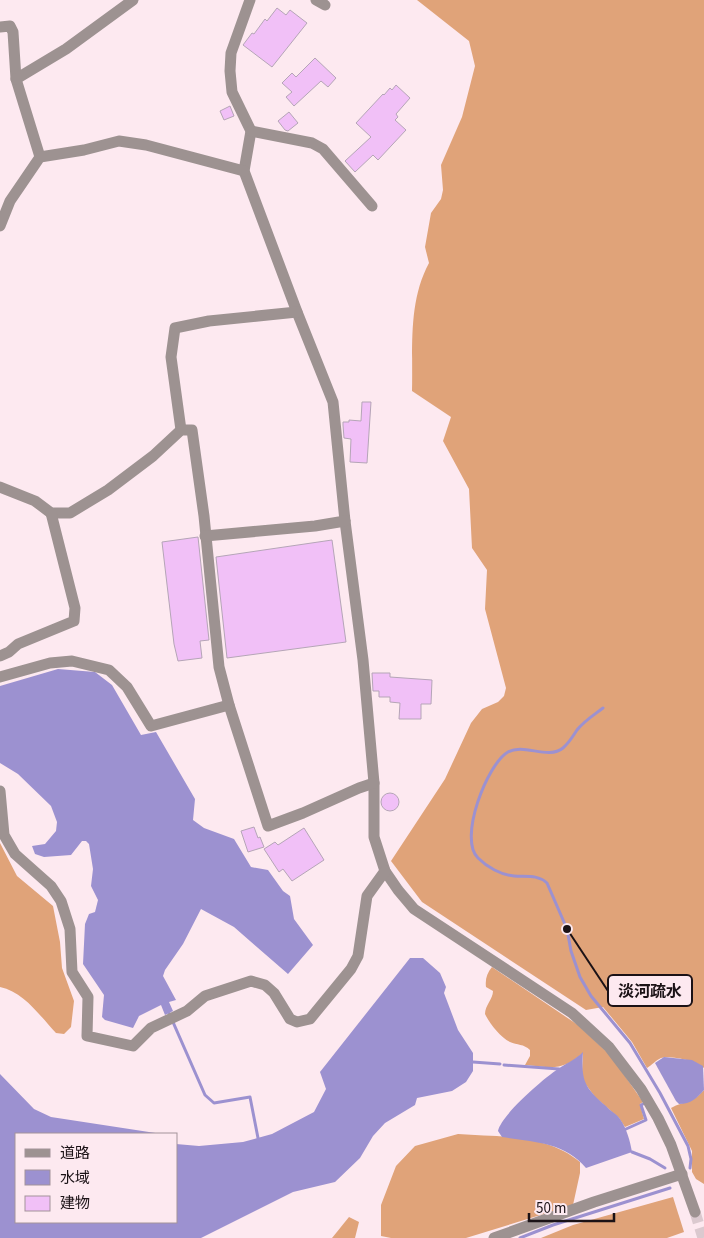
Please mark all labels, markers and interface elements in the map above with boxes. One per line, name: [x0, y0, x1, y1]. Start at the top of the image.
callout: 淡河疏水: [608, 975, 692, 1006]
text: 淡河疏水: [618, 981, 682, 1003]
legend: [15, 1133, 178, 1223]
text: 道路: [60, 1143, 90, 1164]
text: 水域: [60, 1168, 90, 1189]
scale bar: [529, 1190, 614, 1222]
text: 建物: [60, 1193, 90, 1214]
text: 50 m: [536, 1198, 566, 1219]

